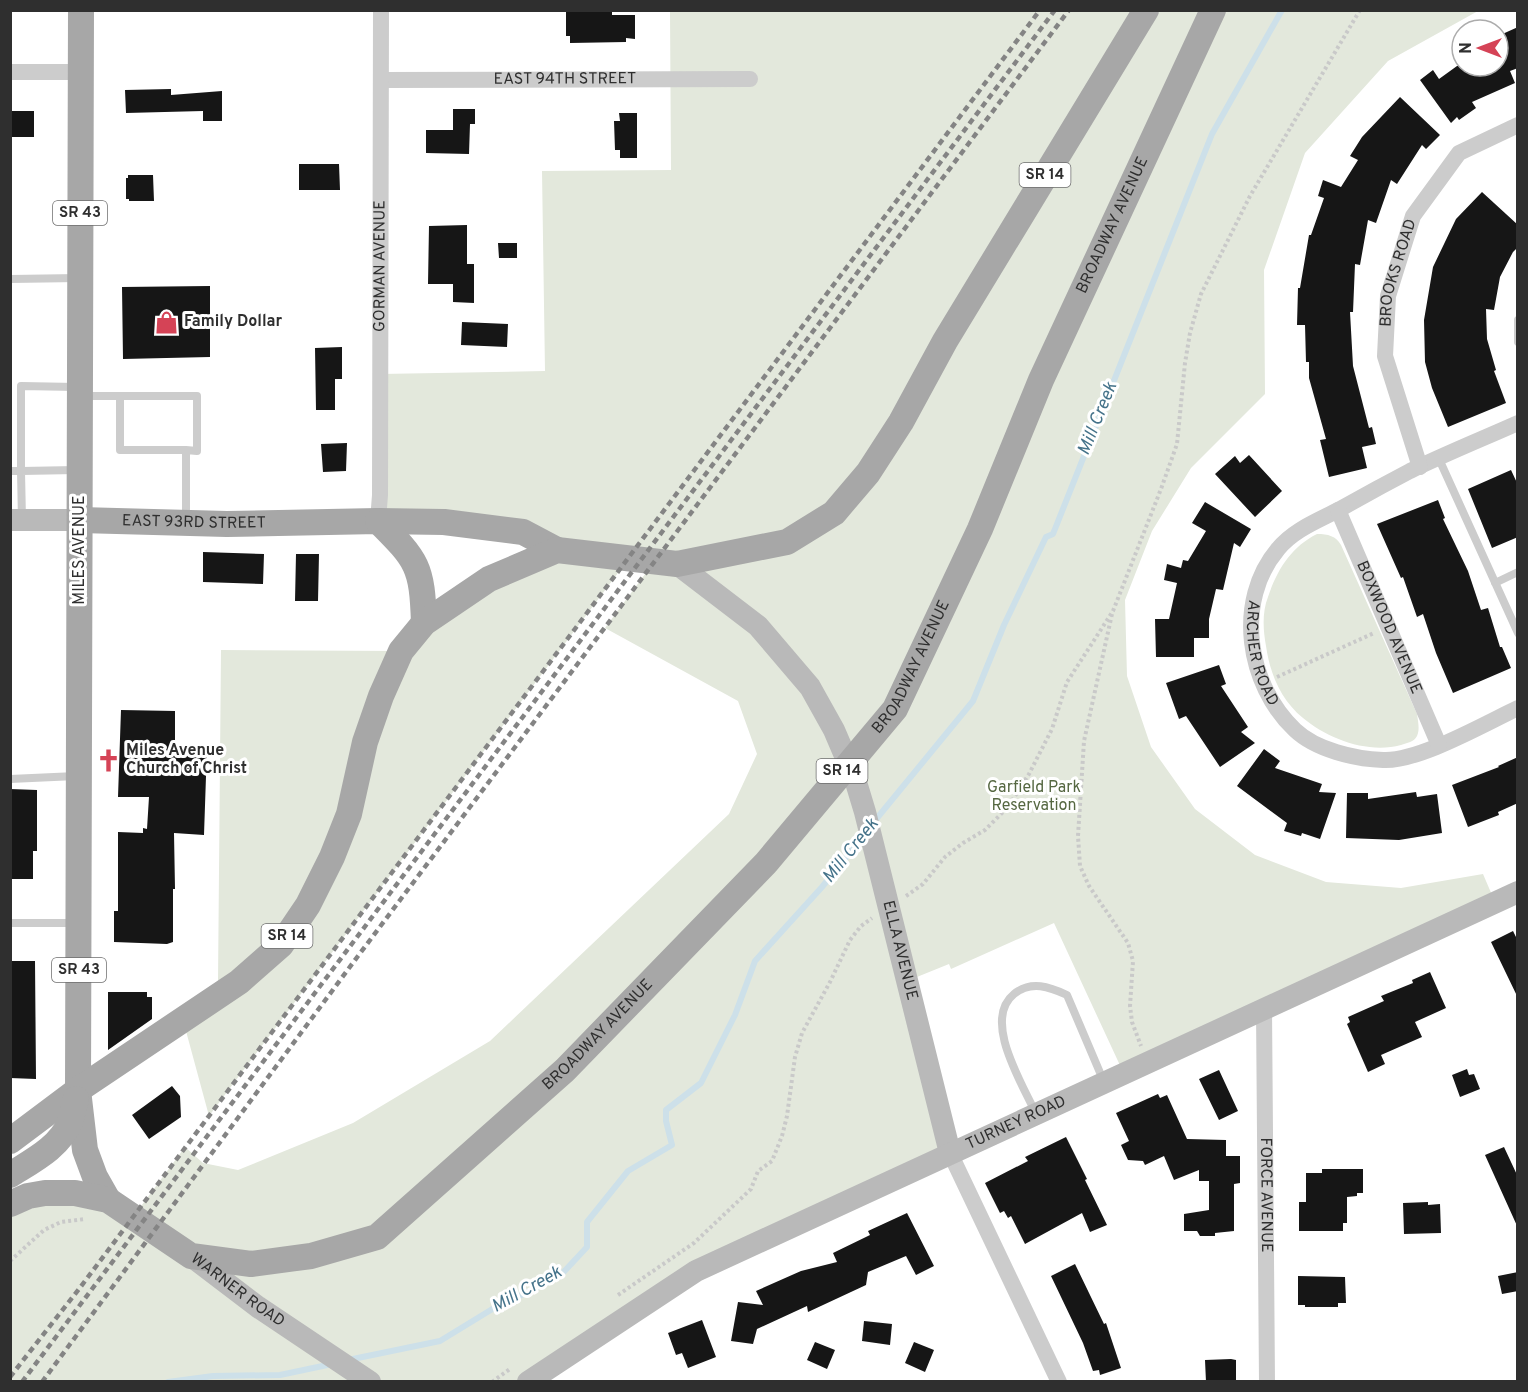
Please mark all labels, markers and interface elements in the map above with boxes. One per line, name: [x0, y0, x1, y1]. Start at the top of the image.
north arrow: [1450, 18, 1510, 78]
text: N: [1457, 42, 1477, 54]
street label: EAST 94TH STREET: [494, 69, 636, 90]
street label: BROADWAY AVENUE: [1072, 154, 1153, 297]
road number: SR 14: [1020, 163, 1070, 187]
street label: GORMAN AVENUE: [370, 200, 391, 332]
road number: SR 43: [53, 201, 107, 225]
street label: BROOKS ROAD: [1376, 217, 1421, 327]
shop icon: Family Dollar: [153, 309, 179, 335]
place label: Family Dollar: [184, 312, 283, 332]
water label: Mill Creek: [1073, 378, 1123, 459]
street label: MILES AVENUE: [70, 495, 90, 605]
street label: EAST 93RD STREET: [122, 511, 266, 534]
street label: BOXWOOD AVENUE: [1351, 558, 1426, 697]
street label: BROADWAY AVENUE: [868, 597, 955, 738]
street label: ARCHER ROAD: [1241, 598, 1283, 710]
place label: Miles Avenue Church of Christ: [126, 741, 247, 779]
church icon: Miles Avenue Church of Christ: [95, 747, 121, 773]
road number: SR 14: [816, 759, 868, 783]
park label: Garfield Park Reservation: [987, 778, 1081, 816]
water label: Mill Creek: [818, 813, 885, 888]
street label: ELLA AVENUE: [877, 899, 922, 1002]
road number: SR 14: [262, 924, 312, 948]
road number: SR 43: [52, 958, 106, 982]
street label: BROADWAY AVENUE: [539, 975, 657, 1095]
street label: TURNEY ROAD: [963, 1092, 1070, 1155]
street label: FORCE AVENUE: [1255, 1137, 1276, 1253]
street label: WARNER ROAD: [186, 1249, 288, 1332]
water label: Mill Creek: [488, 1261, 567, 1319]

